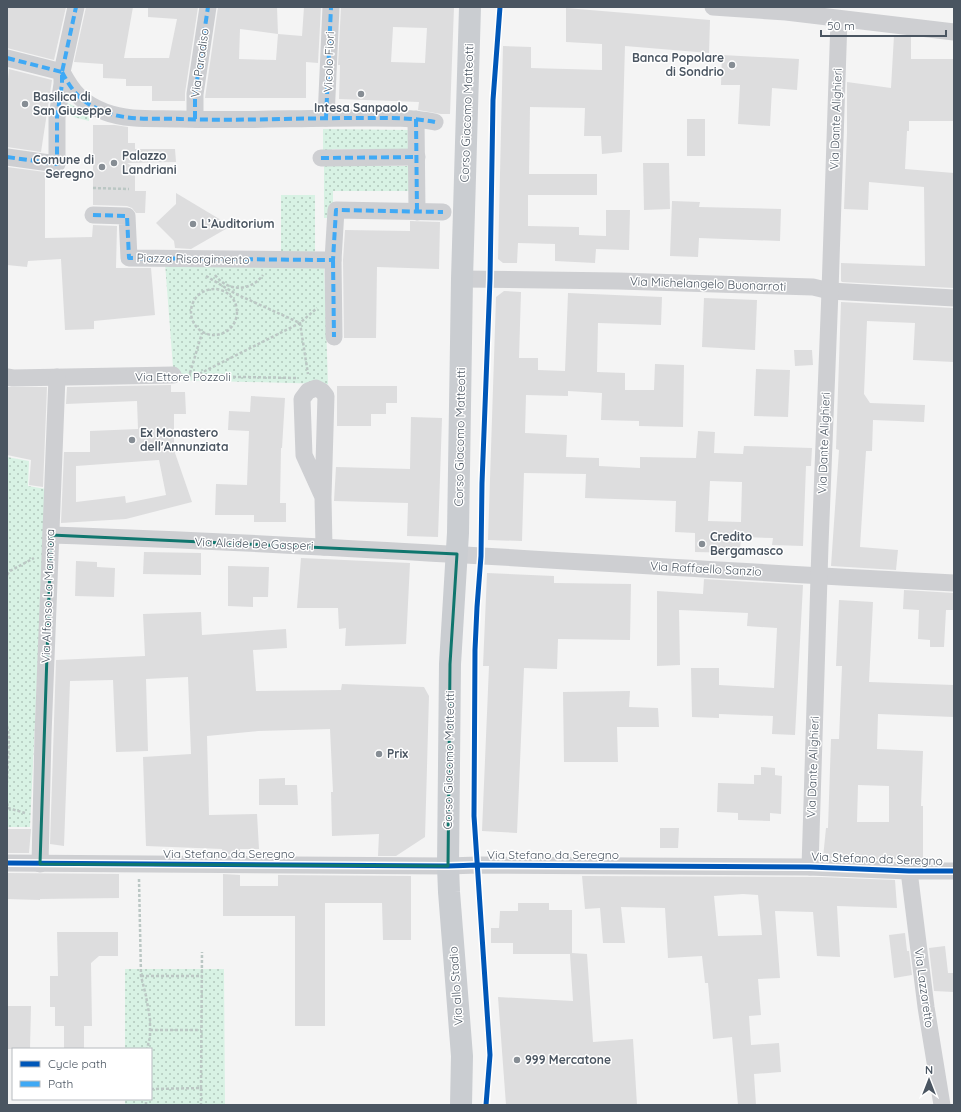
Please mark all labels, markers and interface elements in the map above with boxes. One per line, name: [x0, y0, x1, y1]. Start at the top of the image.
scale bar: [821, 12, 946, 38]
text: 50 m: [827, 18, 855, 33]
street label: Via Paradiso: [187, 27, 212, 99]
street label: Vicolo Fiori: [320, 31, 337, 93]
street label: Corso Giacomo Matteotti: [457, 43, 476, 183]
place label: Banca Popolare di Sondrio: [632, 50, 724, 79]
marker: Banca Popolare di Sondrio: [727, 60, 737, 70]
street label: Via Dante Alighieri: [826, 68, 845, 170]
place label: Basilica di San Giuseppe: [33, 89, 111, 118]
marker: Intesa Sanpaolo: [356, 89, 366, 99]
marker: Basilica di San Giuseppe: [20, 99, 30, 109]
place label: Intesa Sanpaolo: [314, 100, 409, 115]
place label: Palazzo Landriani: [122, 148, 177, 177]
place label: Comune di Seregno: [33, 152, 95, 181]
marker: Palazzo Landriani: [109, 158, 119, 168]
marker: Comune di Seregno: [97, 162, 107, 172]
place label: L’Auditorium: [201, 216, 275, 231]
marker: L’Auditorium: [188, 219, 198, 229]
street label: Piazza Risorgimento: [136, 250, 250, 267]
street label: Via Michelangelo Buonarroti: [630, 273, 786, 294]
street label: Corso Giacomo Matteotti: [451, 367, 468, 507]
street label: Via Ettore Pozzoli: [135, 369, 231, 384]
street label: Via Dante Alighieri: [814, 392, 833, 494]
place label: Ex Monastero dell'Annunziata: [140, 425, 228, 454]
marker: Ex Monastero dell'Annunziata: [127, 435, 137, 445]
street label: Via Alfonso La Marmora: [38, 529, 57, 663]
place label: Credito Bergamasco: [710, 529, 784, 558]
street label: Via Alcide De Gasperi: [194, 534, 314, 553]
marker: Credito Bergamasco: [697, 539, 707, 549]
street label: Via Raffaello Sanzio: [650, 558, 762, 579]
street label: Corso Giacomo Matteotti: [440, 690, 457, 830]
street label: Via Dante Alighieri: [803, 716, 822, 818]
place label: Prix: [387, 746, 408, 761]
marker: Prix: [374, 749, 384, 759]
street label: Via Stefano da Seregno: [163, 846, 295, 861]
street label: Via Stefano da Seregno: [487, 847, 619, 862]
street label: Via Stefano da Seregno: [811, 849, 943, 868]
street label: Via allo Stadio: [445, 946, 466, 1026]
street label: Via Lazzaretto: [912, 947, 937, 1029]
legend: [12, 1048, 152, 1100]
place label: 999 Mercatone: [525, 1052, 611, 1067]
marker: 999 Mercatone: [512, 1055, 522, 1065]
text: Cycle path: [48, 1056, 107, 1071]
north arrow: [909, 1060, 949, 1100]
text: N: [925, 1063, 933, 1077]
text: Path: [48, 1076, 73, 1091]

